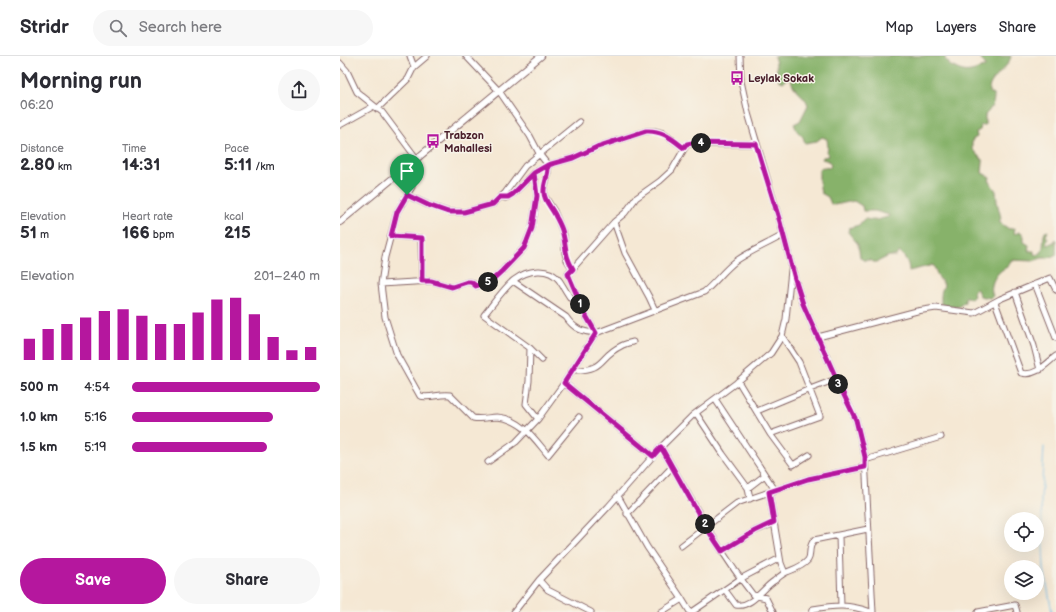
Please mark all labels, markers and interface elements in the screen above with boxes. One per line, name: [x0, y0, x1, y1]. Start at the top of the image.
search box: [93, 10, 373, 46]
text: Stridr: [20, 16, 69, 39]
icon: search: [107, 17, 129, 39]
text: Search here: [139, 18, 222, 37]
text: Map: [885, 19, 913, 36]
text: Layers: [935, 19, 977, 36]
text: Share: [999, 19, 1036, 36]
text: Morning run: [20, 68, 142, 95]
button: share: [278, 69, 320, 111]
bus stop icon: Leylak Sokak: [729, 70, 745, 86]
place label: Leylak Sokak: [748, 72, 814, 85]
text: 06:20: [20, 97, 54, 113]
place label: Trabzon Mahallesi: [444, 129, 492, 155]
bus stop icon: Trabzon Mahallesi: [425, 133, 441, 149]
pin: 4: [691, 133, 711, 153]
text: 4: [698, 136, 704, 149]
text: Distance: [20, 142, 64, 155]
text: Time: [122, 142, 146, 155]
text: Pace: [224, 142, 249, 155]
pin: [390, 154, 424, 195]
text: 2.80: [20, 155, 55, 175]
text: 14:31: [122, 155, 160, 175]
text: 5:11: [224, 155, 252, 175]
text: km: [55, 160, 72, 173]
text: /km: [252, 160, 275, 173]
icon: arrive: [396, 160, 418, 182]
text: Elevation: [20, 210, 66, 223]
text: Heart rate: [122, 210, 173, 223]
text: kcal: [224, 210, 244, 223]
text: 51: [20, 223, 37, 243]
text: 166: [122, 223, 150, 243]
text: 215: [224, 223, 251, 243]
text: m: [37, 228, 49, 241]
text: bpm: [150, 228, 174, 241]
text: Elevation: [20, 268, 74, 284]
text: 201–240 m: [254, 268, 320, 284]
pin: 5: [478, 272, 498, 292]
text: 5: [485, 275, 491, 288]
pin: 1: [570, 294, 590, 314]
text: 1: [578, 297, 582, 310]
pin: 3: [828, 374, 848, 394]
text: 3: [835, 377, 841, 390]
text: 500 m: [20, 379, 58, 395]
text: 4:54: [84, 379, 110, 395]
text: 1.0 km: [20, 409, 58, 425]
text: 5:16: [84, 409, 107, 425]
text: 1.5 km: [20, 439, 57, 455]
text: 5:19: [84, 439, 107, 455]
map controls: [1004, 512, 1044, 600]
button: locate: [1004, 512, 1044, 552]
pin: 2: [695, 514, 715, 534]
text: 2: [702, 517, 708, 530]
button: Save: [20, 558, 166, 604]
button: Share: [174, 558, 320, 604]
button: layers: [1004, 560, 1044, 600]

